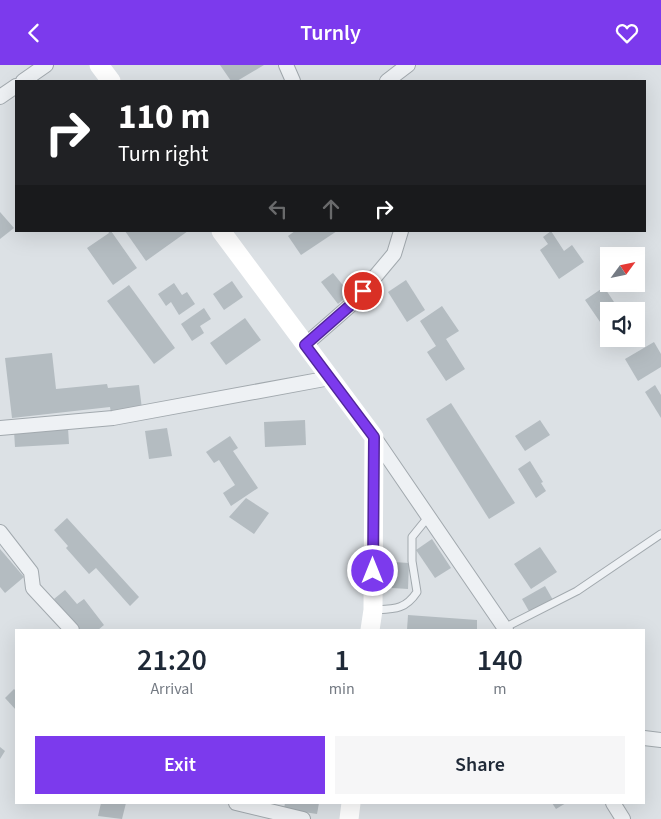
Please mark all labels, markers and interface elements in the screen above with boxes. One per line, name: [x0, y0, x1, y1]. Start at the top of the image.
text: Turnly: [300, 17, 361, 49]
icon: back: [20, 19, 48, 47]
icon: heart: [613, 19, 641, 47]
text: 110 m: [118, 92, 210, 142]
icon: right: [35, 100, 100, 165]
text: Turn right: [118, 138, 208, 170]
icon: left: [264, 195, 292, 223]
icon: ahead: [317, 195, 345, 223]
icon: right: [370, 195, 398, 223]
north arrow: [600, 247, 645, 293]
map controls: [600, 247, 645, 347]
pin: [342, 270, 384, 312]
icon: arrive: [349, 277, 377, 305]
button: sound: [600, 302, 645, 347]
position arrow: [346, 544, 398, 596]
text: 21:20: [137, 639, 207, 682]
text: 1: [334, 639, 350, 682]
text: 140: [477, 639, 523, 682]
text: Arrival: [150, 678, 193, 700]
text: min: [329, 678, 355, 700]
text: m: [493, 678, 507, 700]
button: Exit: [35, 736, 325, 794]
button: Share: [335, 736, 625, 794]

